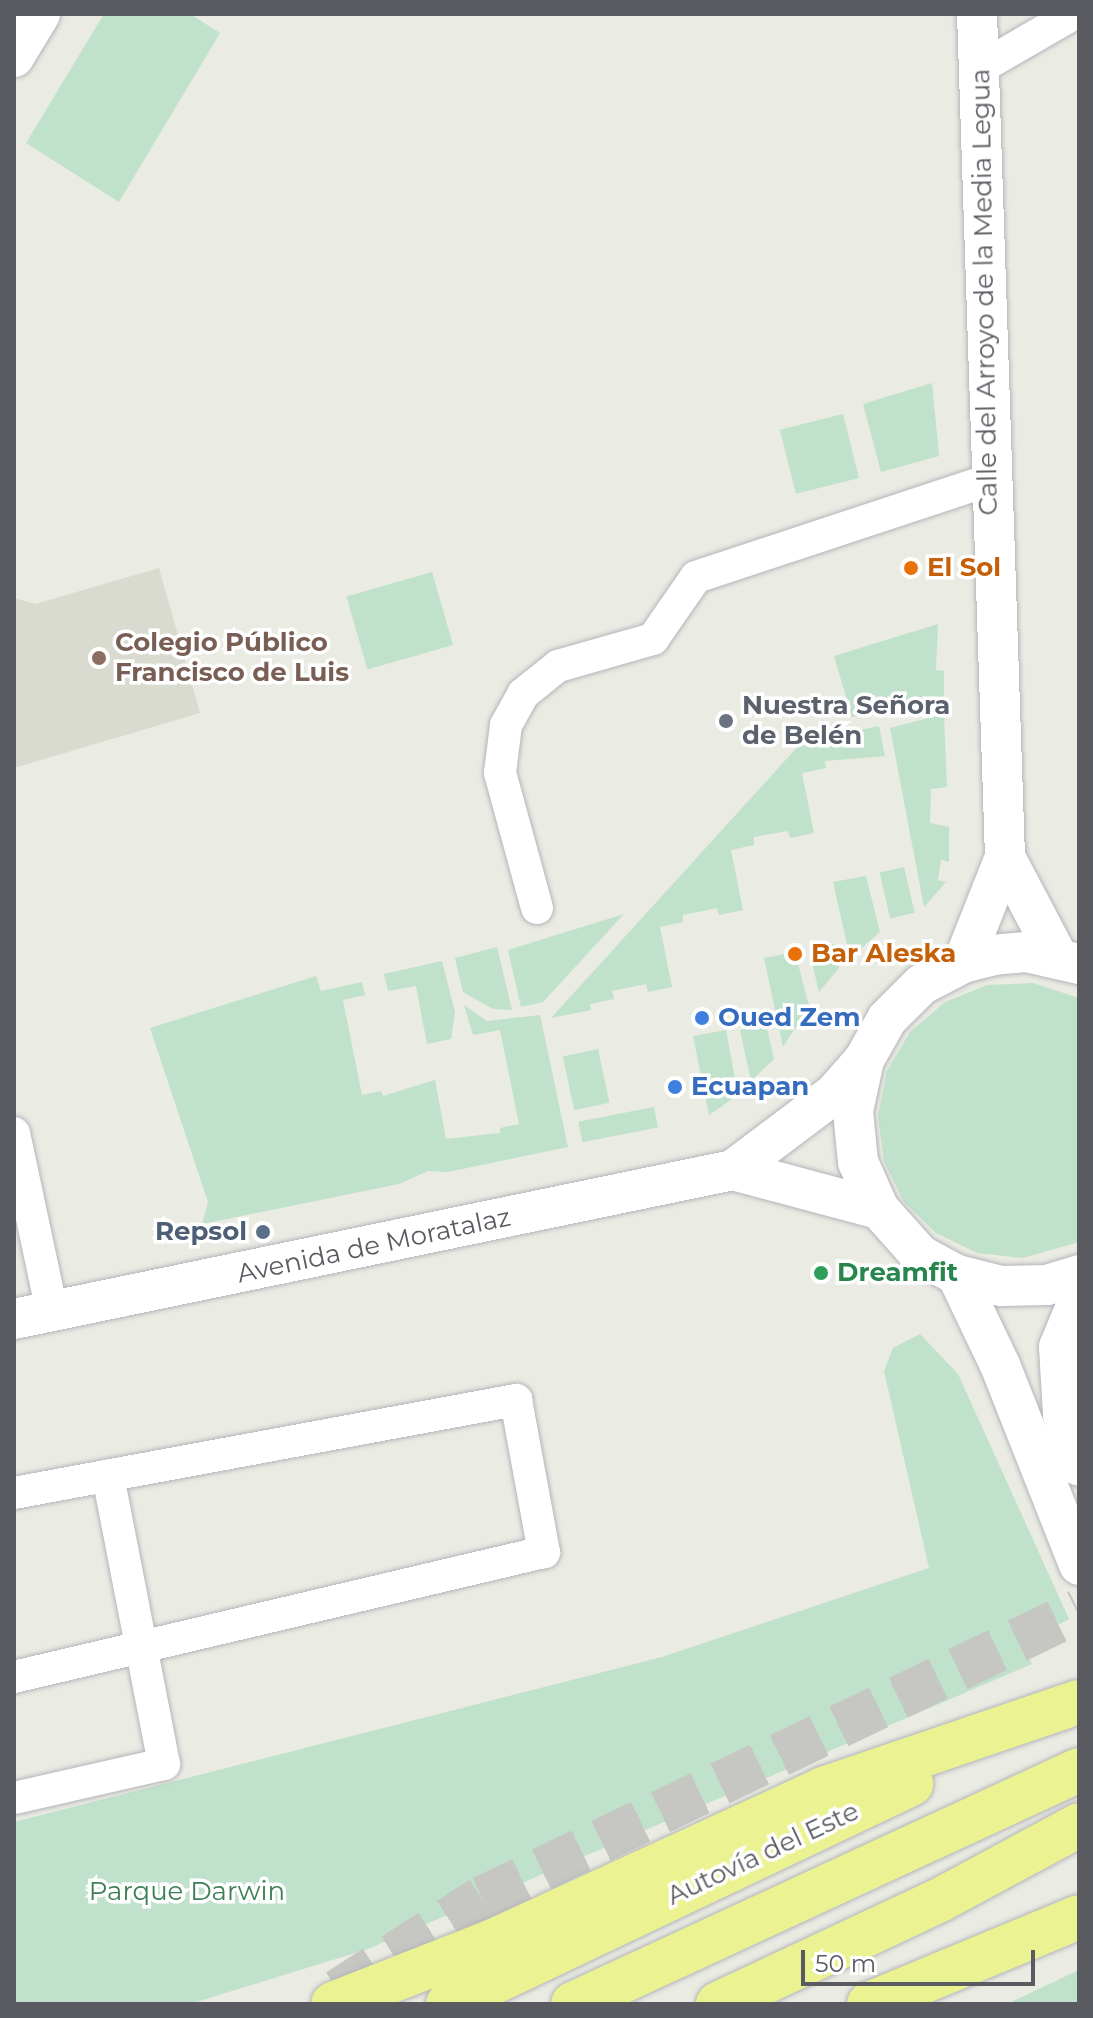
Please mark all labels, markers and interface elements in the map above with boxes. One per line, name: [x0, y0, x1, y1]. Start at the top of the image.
street label: Calle del Arroyo de la Media Legua: [966, 68, 1004, 516]
place label: El Sol: [927, 552, 1001, 584]
marker: El Sol: [902, 559, 920, 577]
place label: Colegio Público Francisco de Luis: [115, 627, 349, 688]
marker: Colegio Público Francisco de Luis: [90, 649, 108, 667]
place label: Nuestra Señora de Belén: [742, 690, 950, 752]
marker: Nuestra Señora de Belén: [717, 712, 735, 730]
place label: Bar Aleska: [811, 938, 956, 970]
marker: Bar Aleska: [786, 945, 804, 963]
place label: Oued Zem: [718, 1002, 861, 1034]
marker: Oued Zem: [693, 1009, 711, 1027]
place label: Ecuapan: [691, 1071, 809, 1103]
marker: Ecuapan: [666, 1078, 684, 1096]
street label: Avenida de Moratalaz: [234, 1202, 514, 1290]
place label: Repsol: [155, 1216, 247, 1248]
marker: Repsol: [254, 1223, 272, 1241]
place label: Dreamfit: [837, 1257, 958, 1289]
marker: Dreamfit: [812, 1264, 830, 1282]
street label: Autovía del Este: [662, 1796, 864, 1912]
park label: Parque Darwin: [89, 1876, 285, 1908]
scale bar: [805, 1934, 1039, 1984]
text: 50 m: [815, 1949, 876, 1978]

